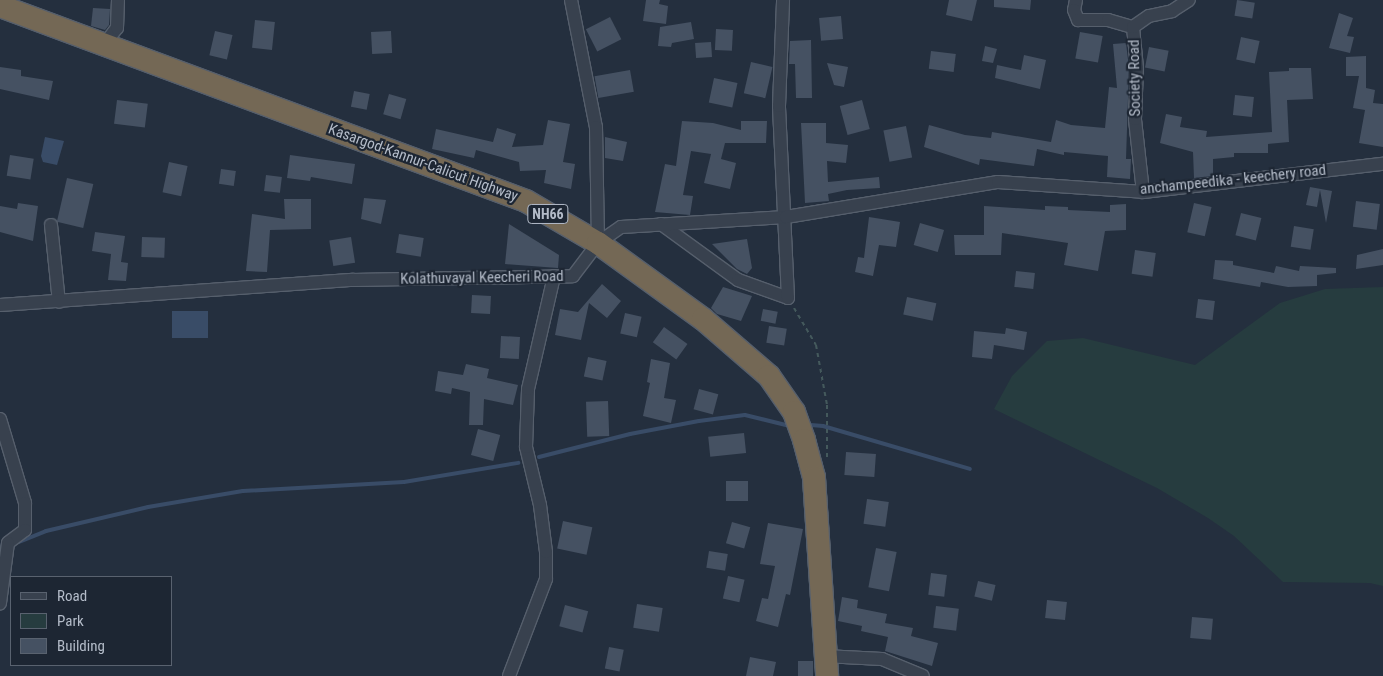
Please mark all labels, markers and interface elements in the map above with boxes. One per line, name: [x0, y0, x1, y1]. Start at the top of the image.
street label: Society Road: [1125, 39, 1145, 117]
street label: Kasargod-Kannur-Calicut Highway: [326, 120, 520, 206]
street label: anchampeedika - keechery road: [1139, 161, 1327, 199]
road number: NH66: [527, 202, 569, 225]
street label: Kolathuvayal Keecheri Road: [400, 268, 564, 288]
legend: [10, 576, 172, 666]
text: Road: [57, 587, 87, 605]
text: Park: [57, 612, 84, 630]
text: Building: [57, 637, 105, 655]

